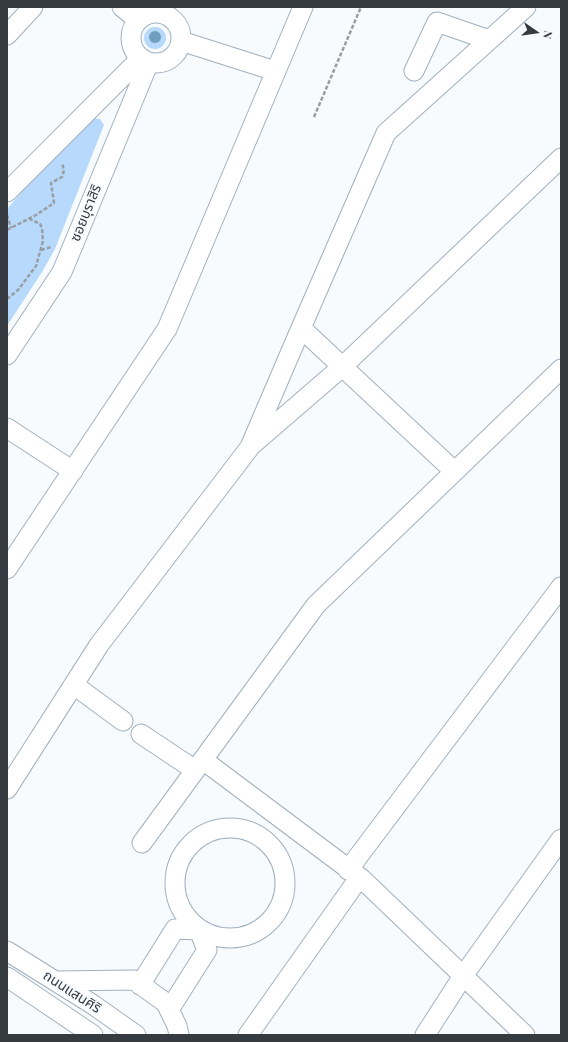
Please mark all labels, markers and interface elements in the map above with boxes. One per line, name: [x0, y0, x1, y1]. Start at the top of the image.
north arrow: [516, 12, 556, 52]
text: N: [540, 29, 556, 40]
street label: ซอยบุราสิริ: [67, 182, 105, 244]
street label: ถนนแสนศิริ: [40, 967, 104, 1017]

